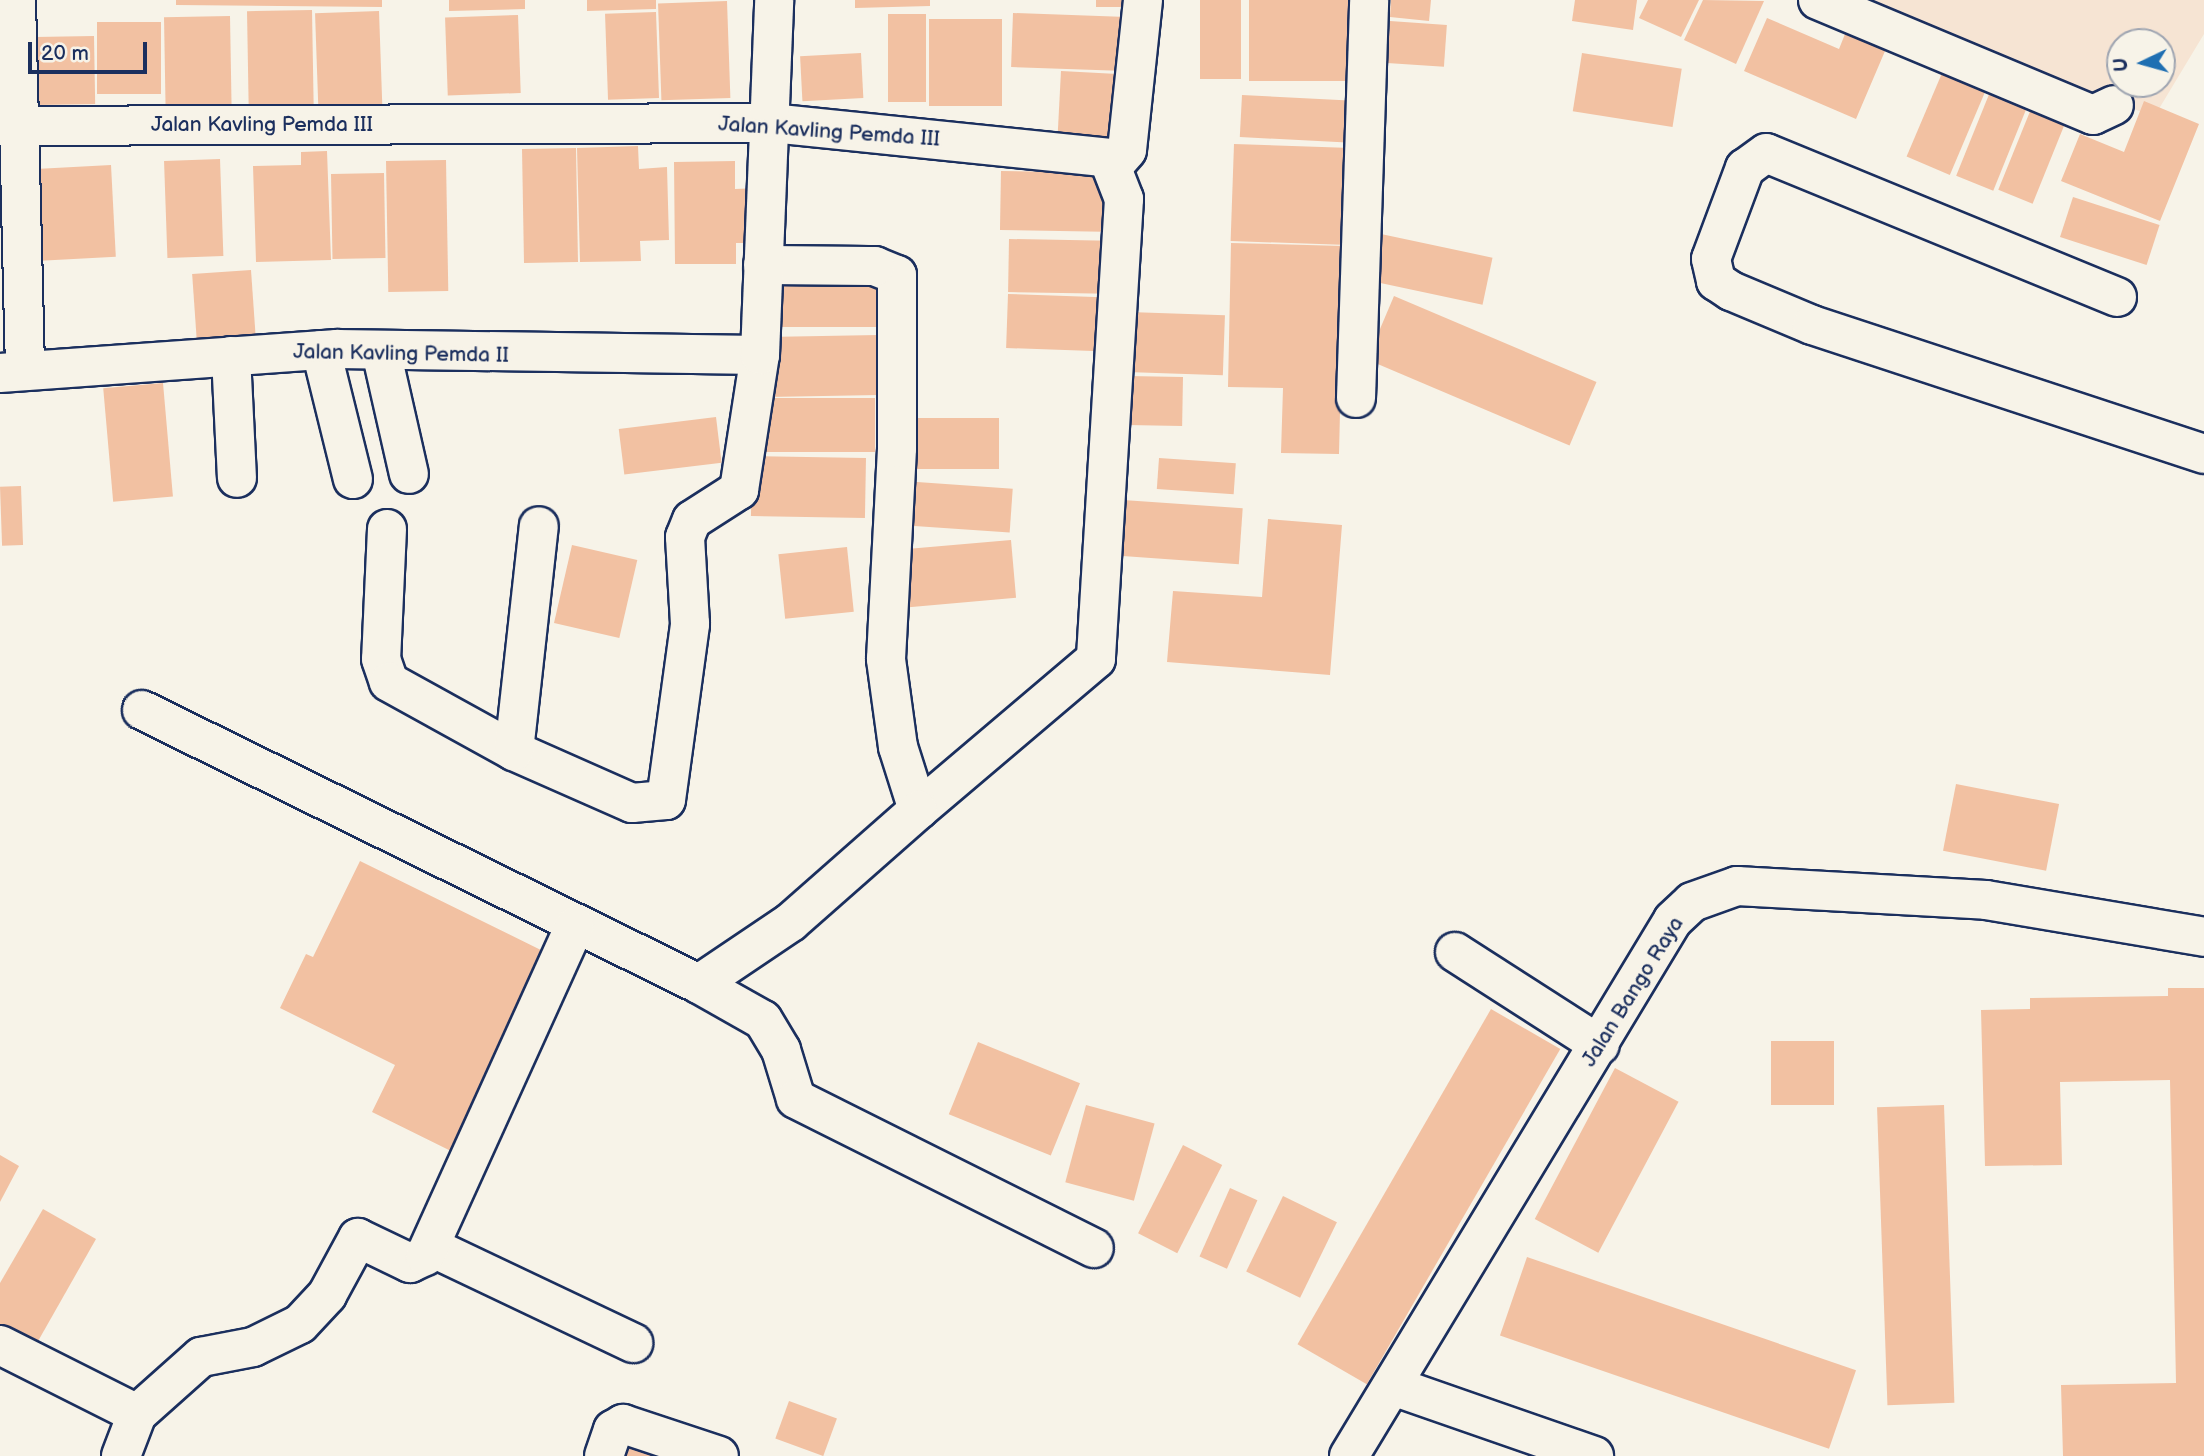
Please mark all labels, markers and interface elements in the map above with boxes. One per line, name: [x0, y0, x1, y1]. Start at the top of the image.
scale bar: [32, 28, 150, 72]
north arrow: [2106, 28, 2176, 98]
text: 20 m: [41, 41, 89, 66]
text: U: [2110, 57, 2134, 72]
street label: Jalan Kavling Pemda III: [151, 112, 373, 138]
street label: Jalan Kavling Pemda III: [717, 112, 941, 152]
street label: Jalan Kavling Pemda II: [293, 340, 509, 368]
street label: Jalan Bango Raya: [1577, 912, 1689, 1072]

